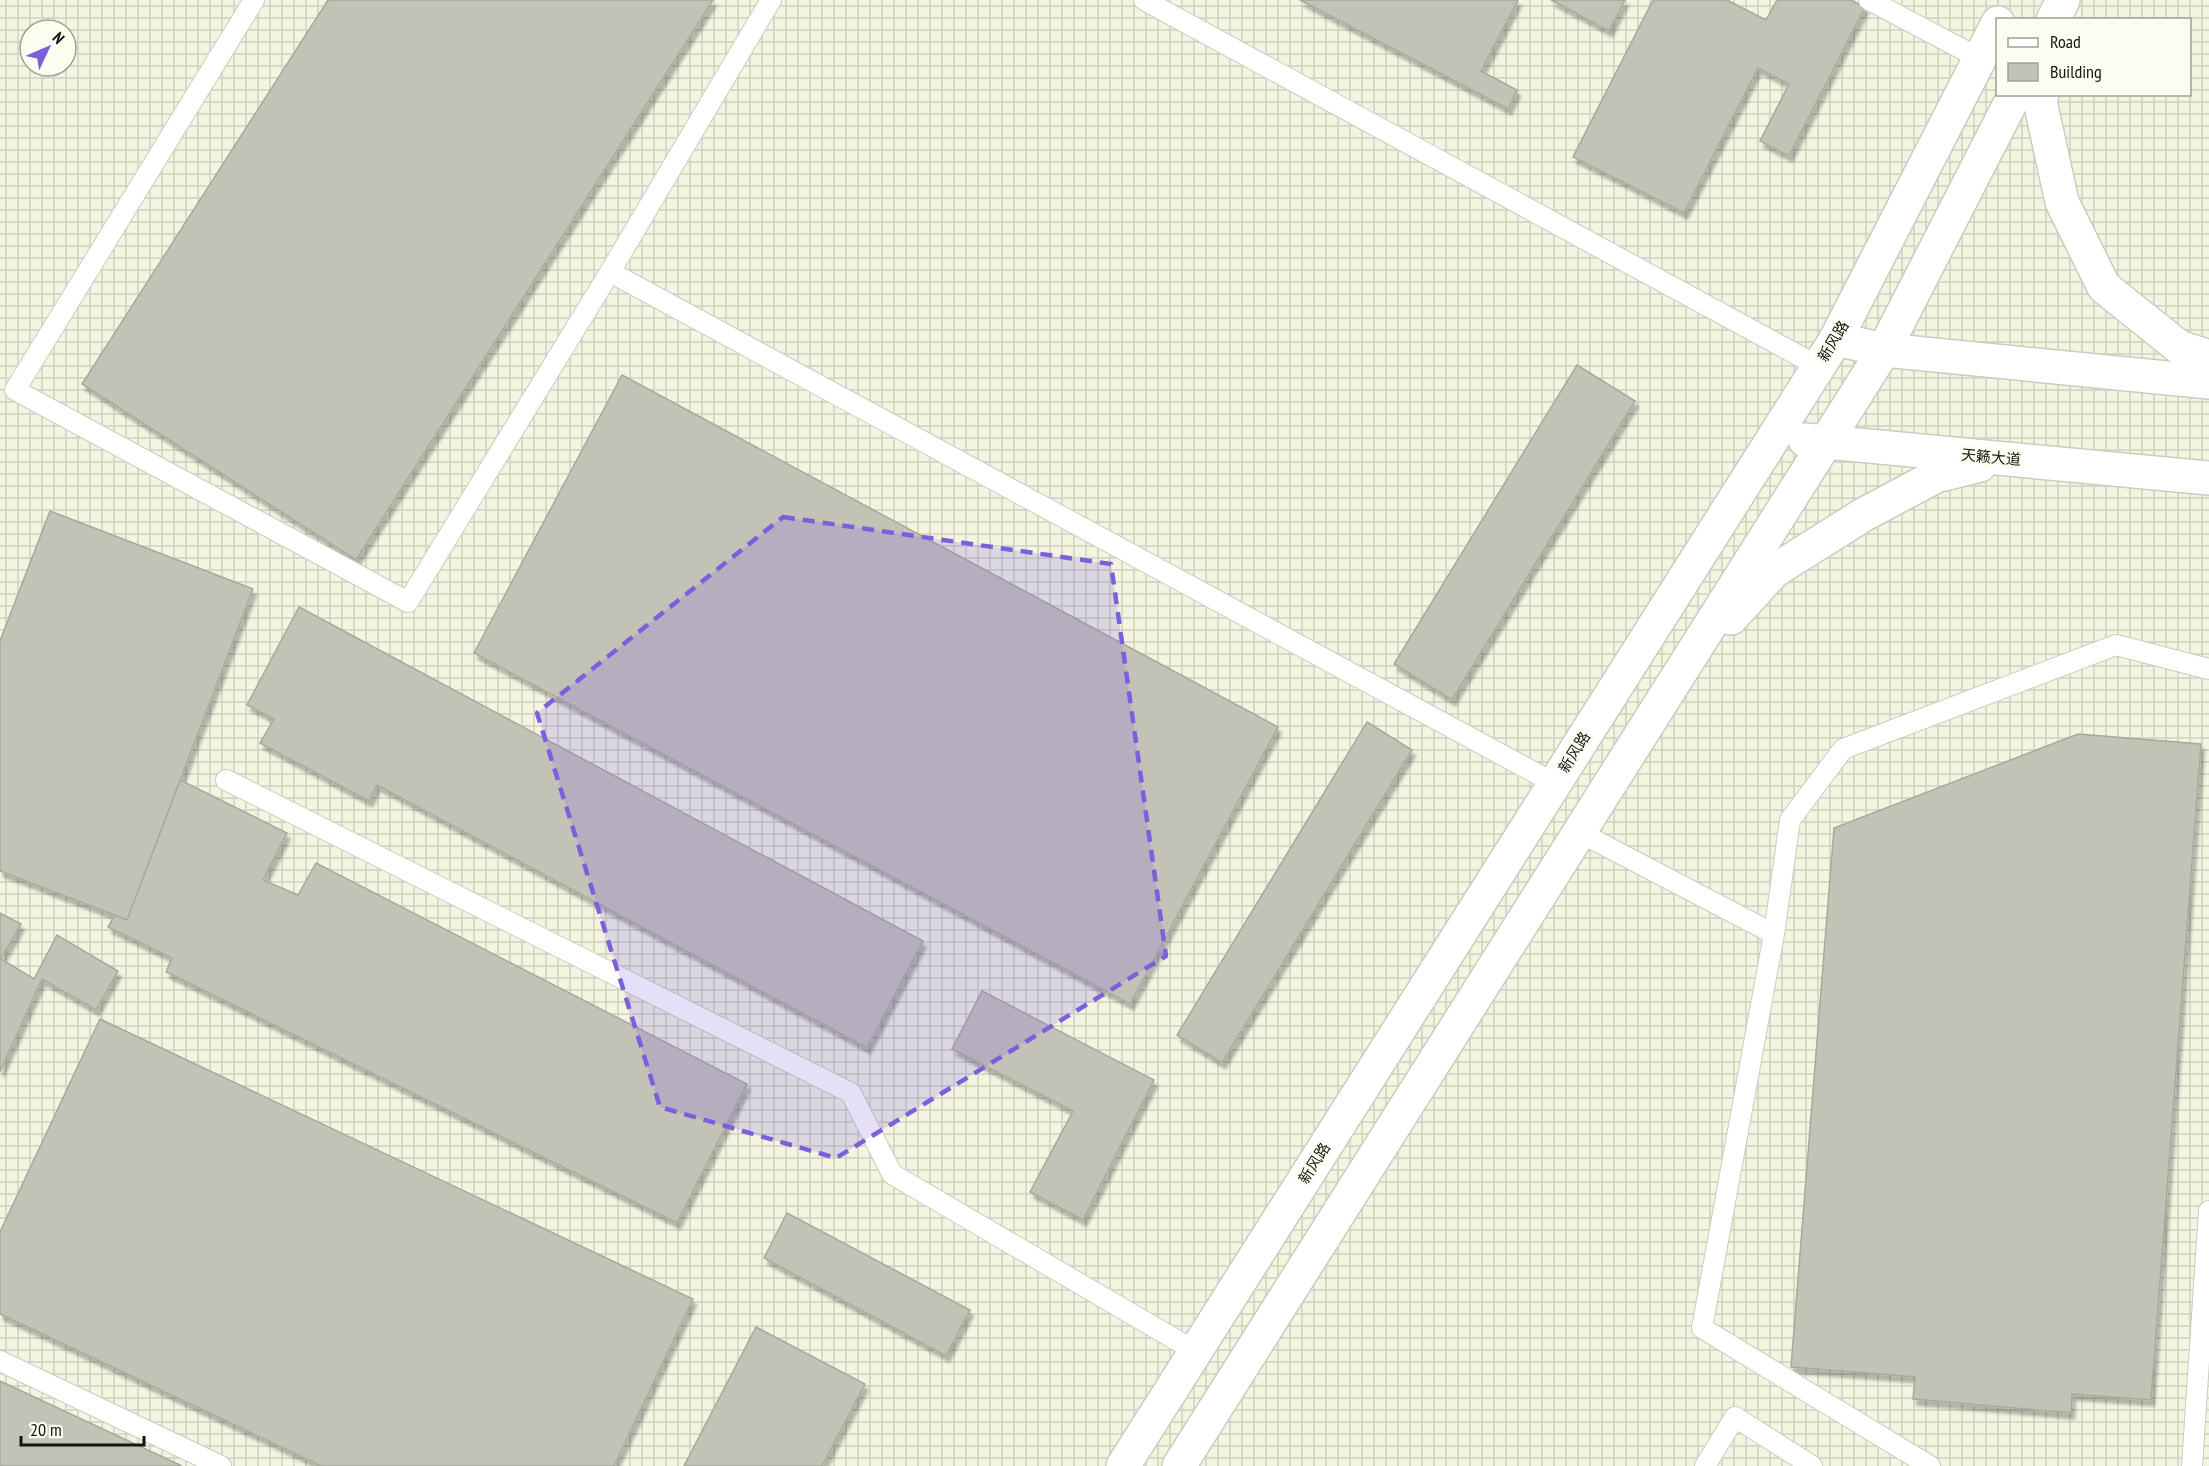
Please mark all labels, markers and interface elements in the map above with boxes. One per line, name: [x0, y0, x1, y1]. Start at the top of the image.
north arrow: [18, 18, 78, 78]
legend: [1996, 18, 2191, 96]
text: N: [49, 28, 69, 48]
text: Road: [2050, 30, 2081, 53]
text: Building: [2050, 60, 2102, 83]
street label: 新风路: [1813, 317, 1853, 365]
street label: 天籁大道: [1960, 445, 2022, 469]
street label: 新风路: [1554, 728, 1594, 776]
street label: 新风路: [1294, 1139, 1334, 1187]
scale bar: [21, 1409, 144, 1447]
text: 20 m: [30, 1418, 62, 1441]

